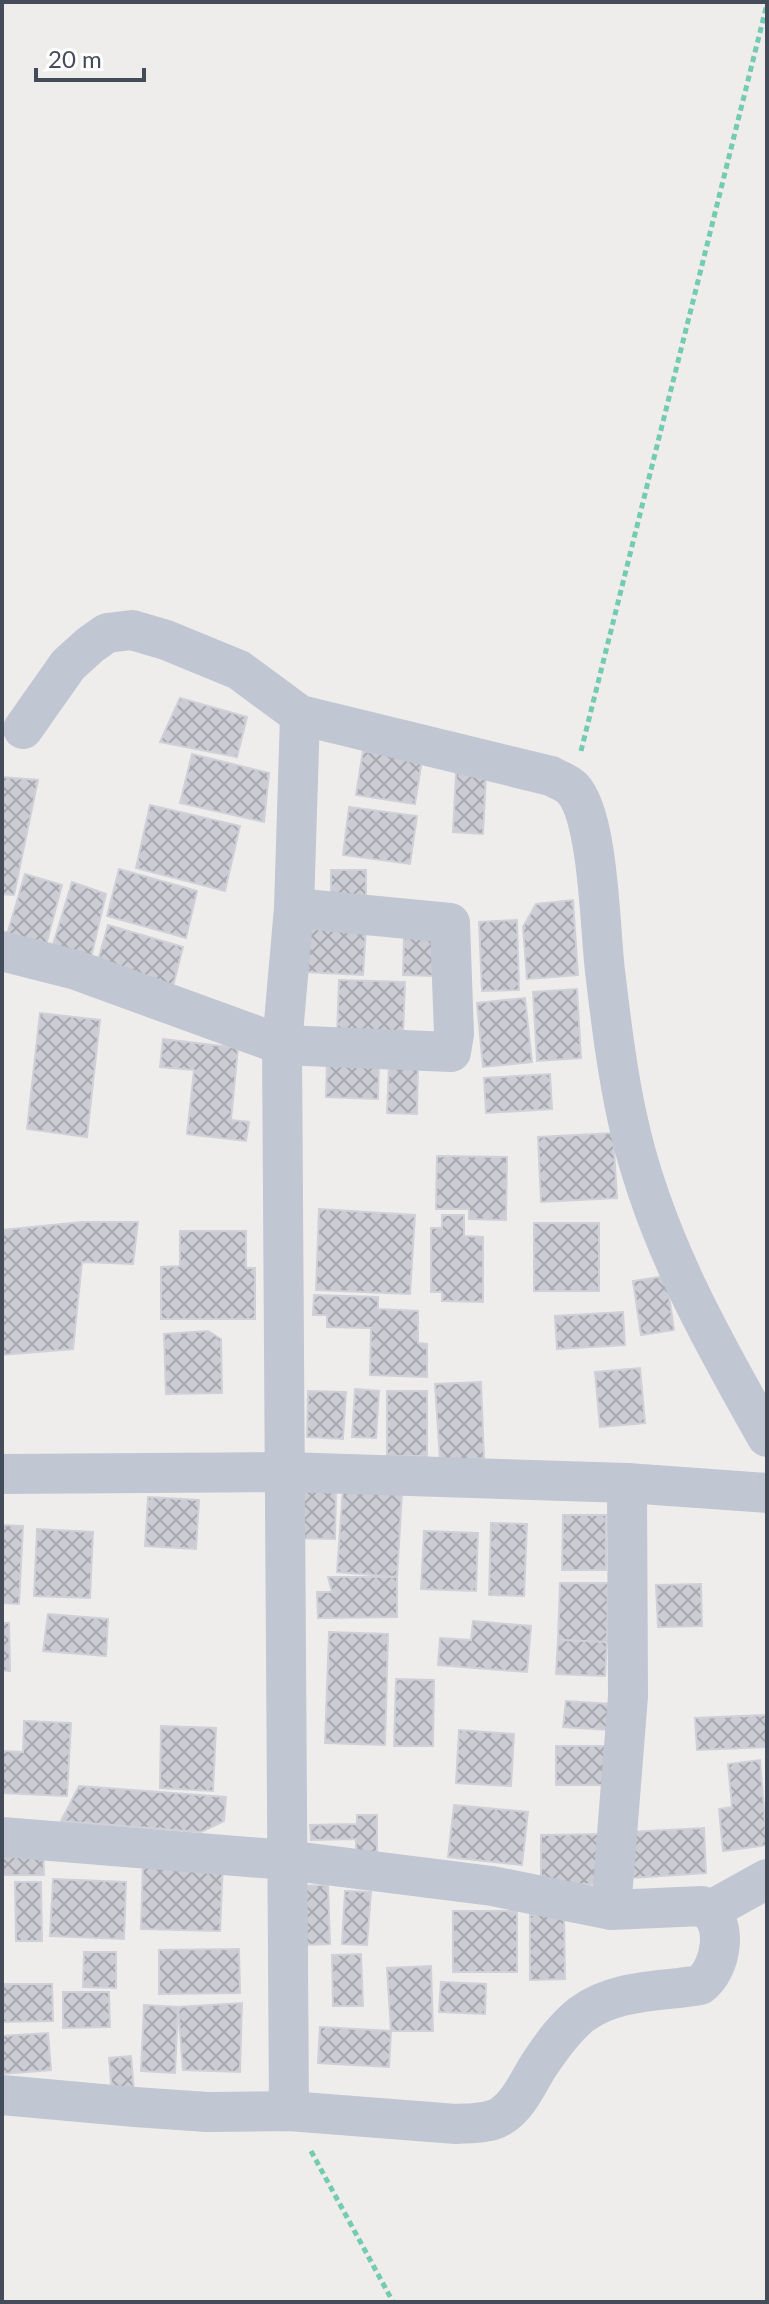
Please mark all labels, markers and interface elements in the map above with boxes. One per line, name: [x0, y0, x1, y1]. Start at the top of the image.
scale bar: [36, 32, 144, 82]
text: 20 m: [48, 44, 102, 73]

